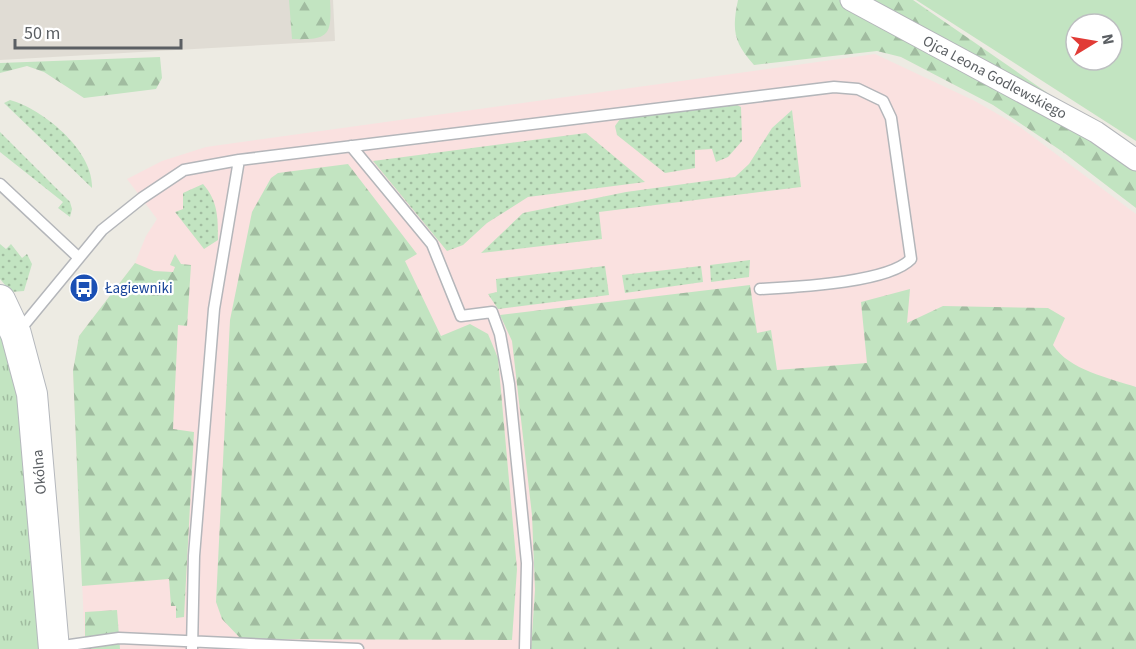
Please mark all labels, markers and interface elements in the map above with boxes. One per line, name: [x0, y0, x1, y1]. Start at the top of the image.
scale bar: [15, 12, 182, 50]
north arrow: [1064, 12, 1124, 72]
text: 50 m: [24, 21, 60, 46]
street label: Ojca Leona Godlewskiego: [919, 31, 1071, 124]
text: N: [1096, 32, 1120, 47]
bus stop icon: Łagiewniki: [68, 272, 100, 304]
place label: Łagiewniki: [104, 278, 173, 299]
street label: Okólna: [27, 449, 52, 495]

